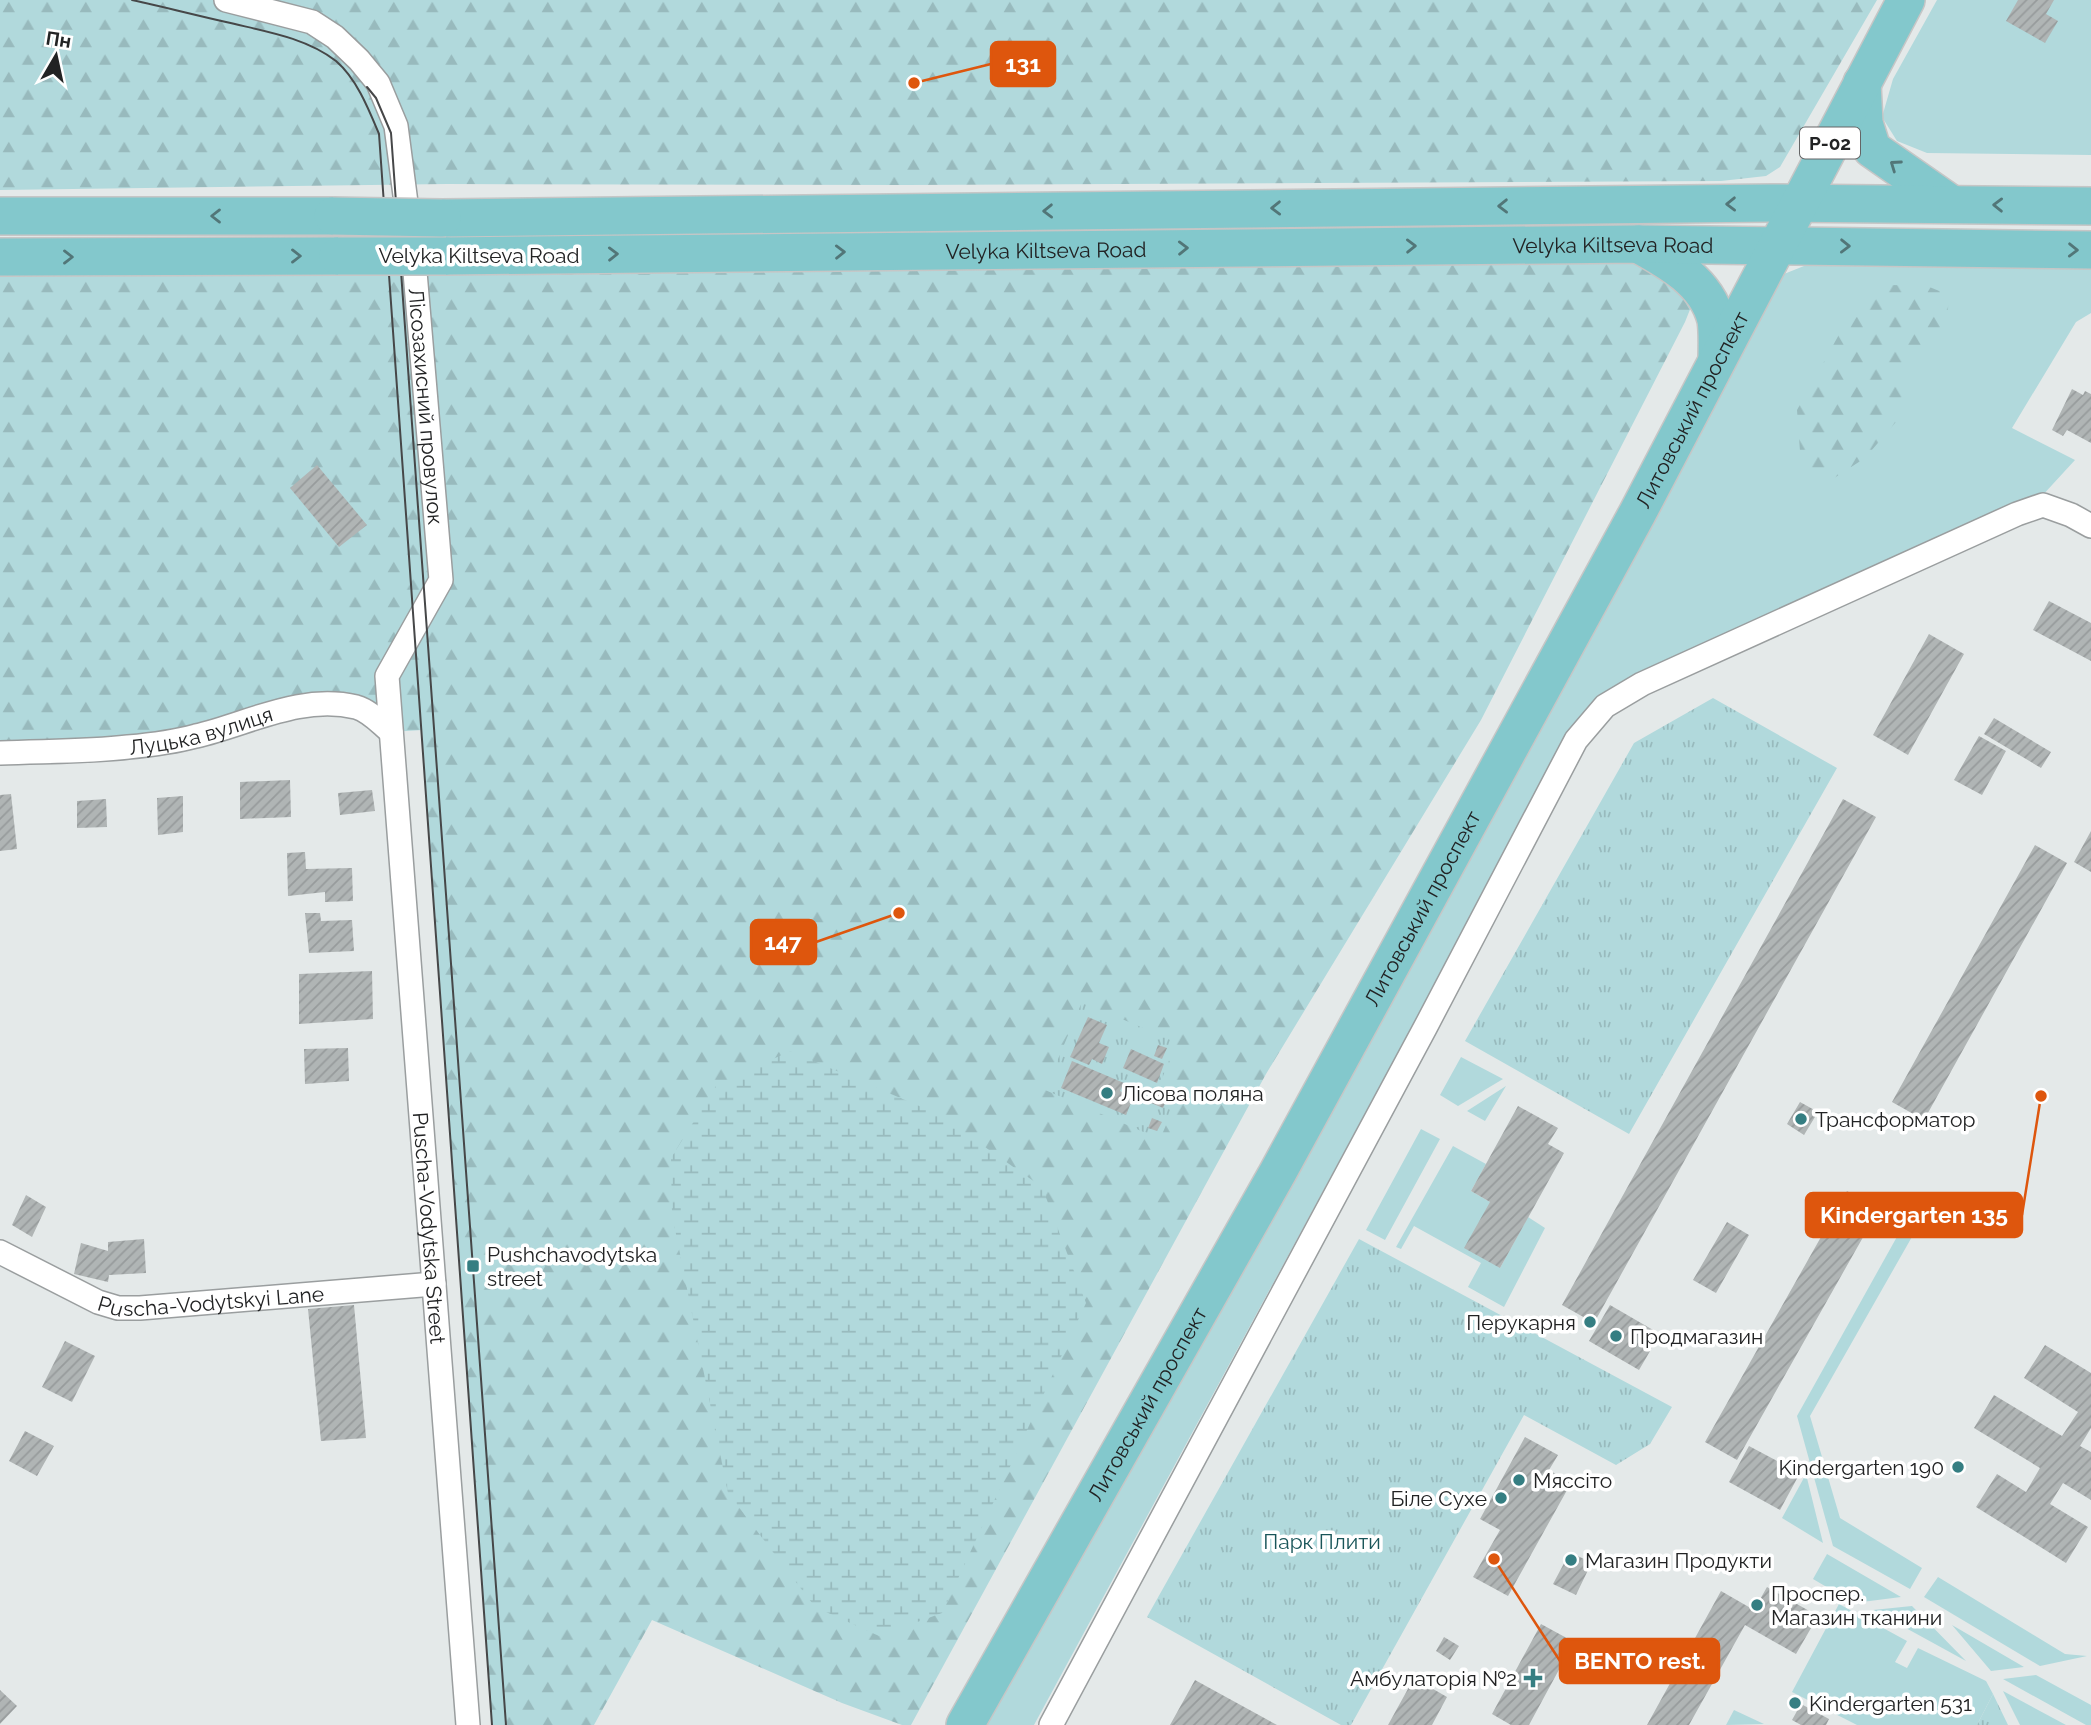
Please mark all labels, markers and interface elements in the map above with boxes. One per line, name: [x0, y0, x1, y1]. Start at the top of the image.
north arrow: [21, 21, 91, 91]
text: Пн: [44, 26, 73, 52]
callout: 131: [991, 42, 1055, 86]
text: 131: [1005, 50, 1041, 77]
road number: Р-02: [1800, 127, 1860, 158]
one-way arrow: [1890, 161, 1903, 173]
one-way arrow: [1725, 196, 1736, 211]
one-way arrow: [1993, 197, 2003, 213]
one-way arrow: [1497, 198, 1508, 214]
one-way arrow: [1270, 201, 1281, 216]
one-way arrow: [1042, 203, 1053, 219]
one-way arrow: [210, 208, 221, 224]
street label: Velyka Kiltseva Road: [1512, 231, 1714, 258]
street label: Velyka Kiltseva Road: [945, 236, 1147, 263]
one-way arrow: [1406, 238, 1416, 254]
one-way arrow: [1840, 238, 1851, 254]
one-way arrow: [1178, 240, 1189, 256]
one-way arrow: [2068, 242, 2078, 258]
street label: Velyka Kiltseva Road: [379, 243, 579, 268]
one-way arrow: [835, 244, 846, 259]
one-way arrow: [608, 246, 618, 262]
one-way arrow: [291, 248, 301, 264]
one-way arrow: [63, 249, 74, 265]
street label: Лісозахисний провулок: [404, 287, 449, 526]
street label: Литовський проспект: [1630, 307, 1754, 512]
street label: Луцька вулиця: [128, 701, 275, 759]
street label: Литовський проспект: [1359, 806, 1485, 1010]
callout: 147: [751, 920, 816, 964]
text: 147: [764, 928, 802, 955]
place label: Лісова поляна: [1121, 1081, 1264, 1106]
marker: Лісова поляна: [1099, 1085, 1115, 1101]
place label: Трансформатор: [1815, 1107, 1976, 1132]
street label: Puscha-Vodytska Street: [408, 1111, 451, 1345]
marker: Трансформатор: [1793, 1111, 1809, 1127]
callout: Kindergarten 135: [1806, 1193, 2022, 1237]
text: Kindergarten 135: [1820, 1201, 2008, 1228]
place label: Pushchavodytska street: [487, 1242, 657, 1291]
marker: Pushchavodytska street: [465, 1258, 481, 1274]
street label: Puscha-Vodytskyi Lane: [95, 1281, 325, 1321]
street label: Литовський проспект: [1082, 1303, 1212, 1505]
place label: Перукарня: [1466, 1310, 1576, 1335]
marker: Перукарня: [1582, 1314, 1598, 1330]
place label: Продмагазин: [1630, 1324, 1763, 1349]
marker: Продмагазин: [1608, 1328, 1624, 1344]
place label: Kindergarten 190: [1778, 1455, 1944, 1480]
marker: Kindergarten 190: [1950, 1459, 1966, 1475]
place label: Мяссіто: [1533, 1468, 1612, 1493]
marker: Мяссіто: [1511, 1472, 1527, 1488]
place label: Біле Сухе: [1390, 1486, 1487, 1511]
marker: Біле Сухе: [1493, 1490, 1509, 1506]
park label: Парк Плити: [1263, 1529, 1381, 1554]
place label: Магазин Продукти: [1585, 1548, 1772, 1573]
marker: Магазин Продукти: [1563, 1552, 1579, 1568]
place label: Проспер. Магазин тканини: [1771, 1581, 1942, 1630]
marker: Проспер. Магазин тканини: [1749, 1597, 1765, 1613]
callout: BENTO rest.: [1560, 1639, 1719, 1683]
text: BENTO rest.: [1574, 1647, 1706, 1674]
place label: Амбулаторія №2: [1350, 1666, 1517, 1691]
marker: Амбулаторія №2: [1523, 1668, 1543, 1688]
place label: Kindergarten 531: [1809, 1691, 1972, 1716]
marker: Kindergarten 531: [1787, 1695, 1803, 1711]

